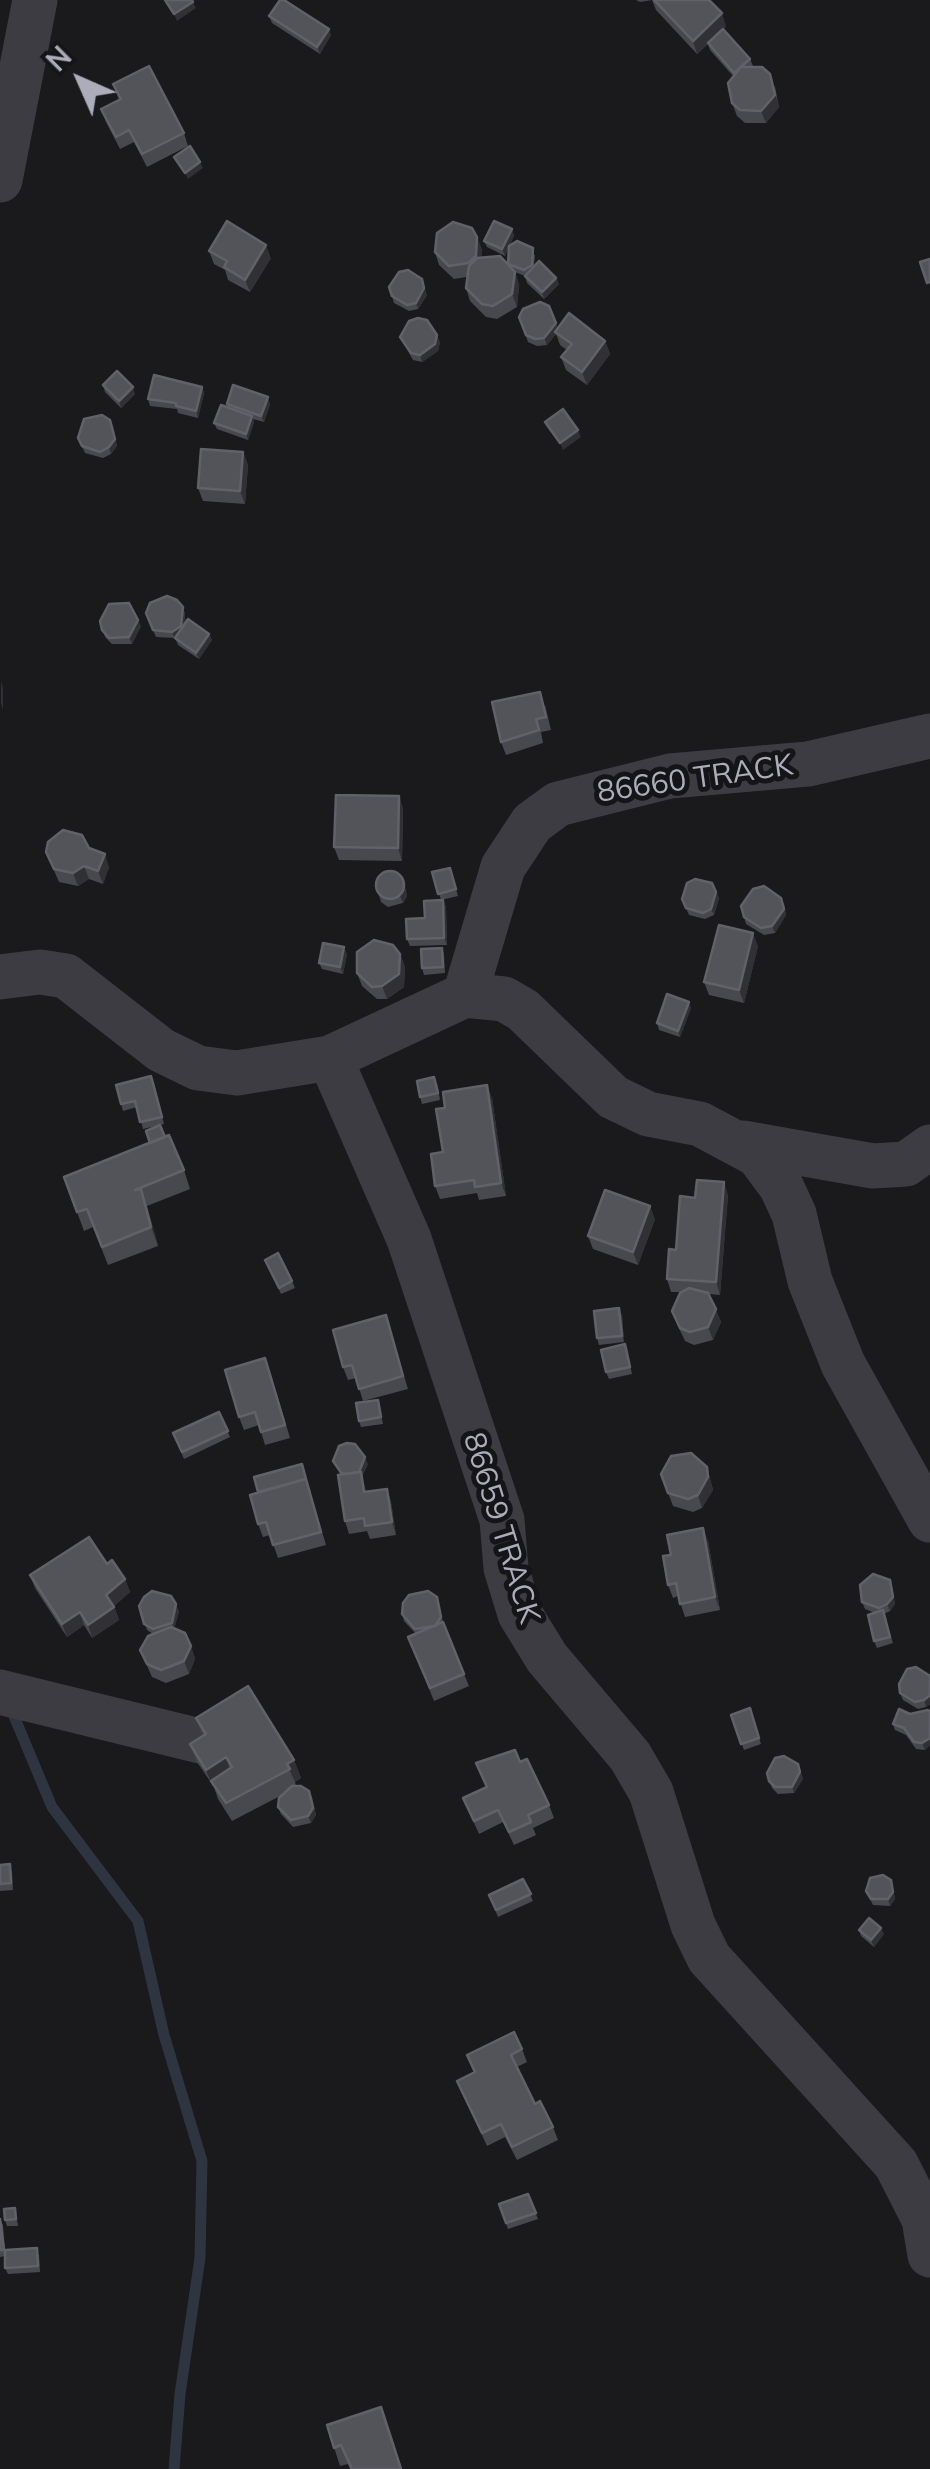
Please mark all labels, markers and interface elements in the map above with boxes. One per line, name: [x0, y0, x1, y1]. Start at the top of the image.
north arrow: [30, 30, 130, 130]
text: N: [39, 39, 78, 78]
street label: 86660 TRACK: [595, 747, 795, 811]
street label: 86659 TRACK: [455, 1428, 547, 1628]

